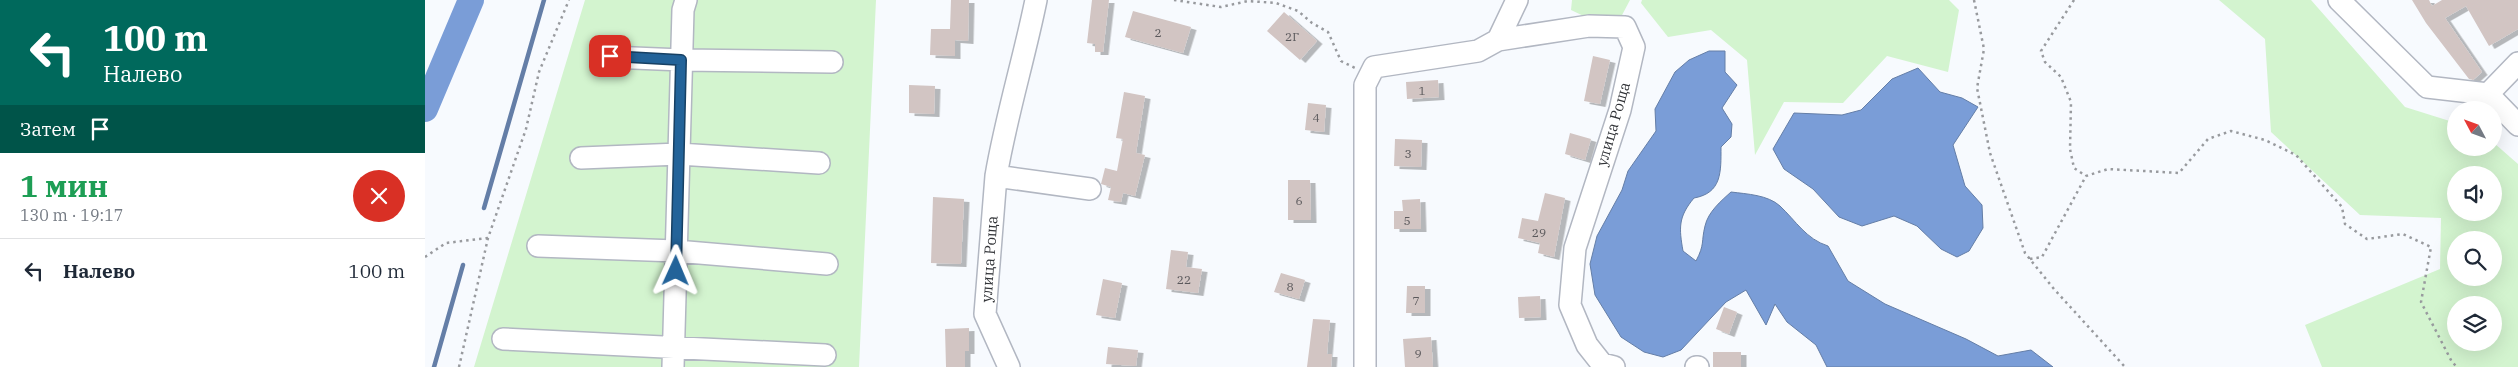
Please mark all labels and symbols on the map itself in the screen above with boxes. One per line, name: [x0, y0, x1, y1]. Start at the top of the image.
house number: 2: [1154, 25, 1162, 40]
house number: 2Г: [1285, 29, 1299, 44]
pin: [589, 35, 631, 77]
street label: улица Роща: [1592, 80, 1634, 168]
house number: 1: [1418, 83, 1426, 98]
north arrow: [2447, 101, 2503, 156]
house number: 4: [1312, 110, 1320, 125]
house number: 3: [1404, 146, 1412, 161]
house number: 6: [1295, 193, 1303, 208]
house number: 5: [1403, 213, 1411, 228]
street label: улица Роща: [976, 215, 1002, 303]
house number: 29: [1532, 225, 1546, 240]
position arrow: [649, 244, 701, 296]
house number: 22: [1177, 272, 1191, 287]
house number: 8: [1286, 279, 1294, 294]
house number: 7: [1412, 293, 1420, 308]
house number: 9: [1414, 346, 1422, 361]

